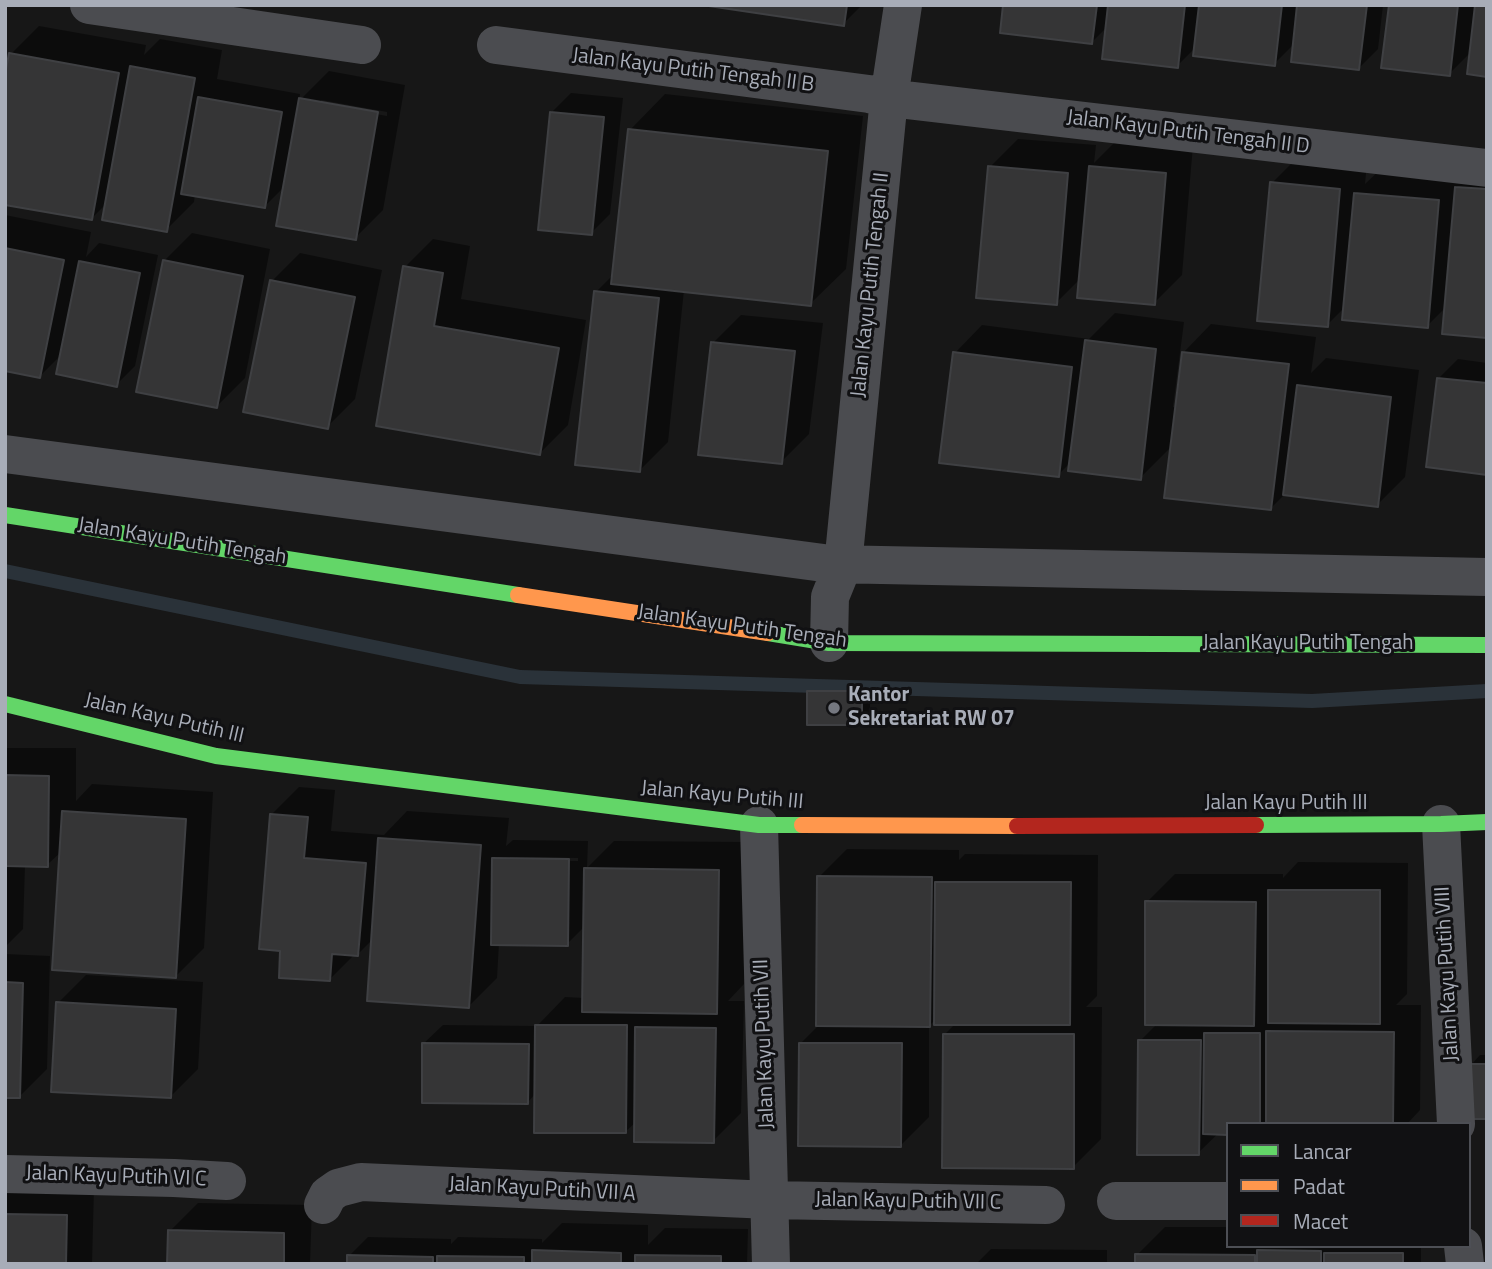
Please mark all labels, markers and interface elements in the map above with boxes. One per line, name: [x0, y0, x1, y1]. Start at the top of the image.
street label: Jalan Kayu Putih Tengah II B: [571, 44, 815, 98]
street label: Jalan Kayu Putih Tengah II D: [1065, 106, 1311, 160]
street label: Jalan Kayu Putih Tengah II: [847, 171, 895, 399]
street label: Jalan Kayu Putih Tengah: [76, 513, 288, 571]
street label: Jalan Kayu Putih Tengah: [636, 600, 848, 654]
street label: Jalan Kayu Putih Tengah: [1202, 631, 1414, 657]
place label: Kantor Sekretariat RW 07: [848, 683, 1015, 733]
street label: Jalan Kayu Putih III: [82, 688, 246, 750]
marker: Kantor Sekretariat RW 07: [826, 700, 842, 716]
street label: Jalan Kayu Putih III: [640, 776, 804, 816]
street label: Jalan Kayu Putih III: [1204, 791, 1368, 817]
street label: Jalan Kayu Putih VIII: [1431, 886, 1465, 1062]
street label: Jalan Kayu Putih VII: [749, 959, 781, 1129]
legend: [1226, 1122, 1471, 1248]
text: Lancar: [1293, 1135, 1352, 1167]
street label: Jalan Kayu Putih VI C: [25, 1161, 207, 1193]
text: Padat: [1293, 1170, 1345, 1202]
street label: Jalan Kayu Putih VII A: [448, 1173, 636, 1207]
street label: Jalan Kayu Putih VII C: [815, 1188, 1001, 1216]
text: Macet: [1293, 1205, 1348, 1237]

